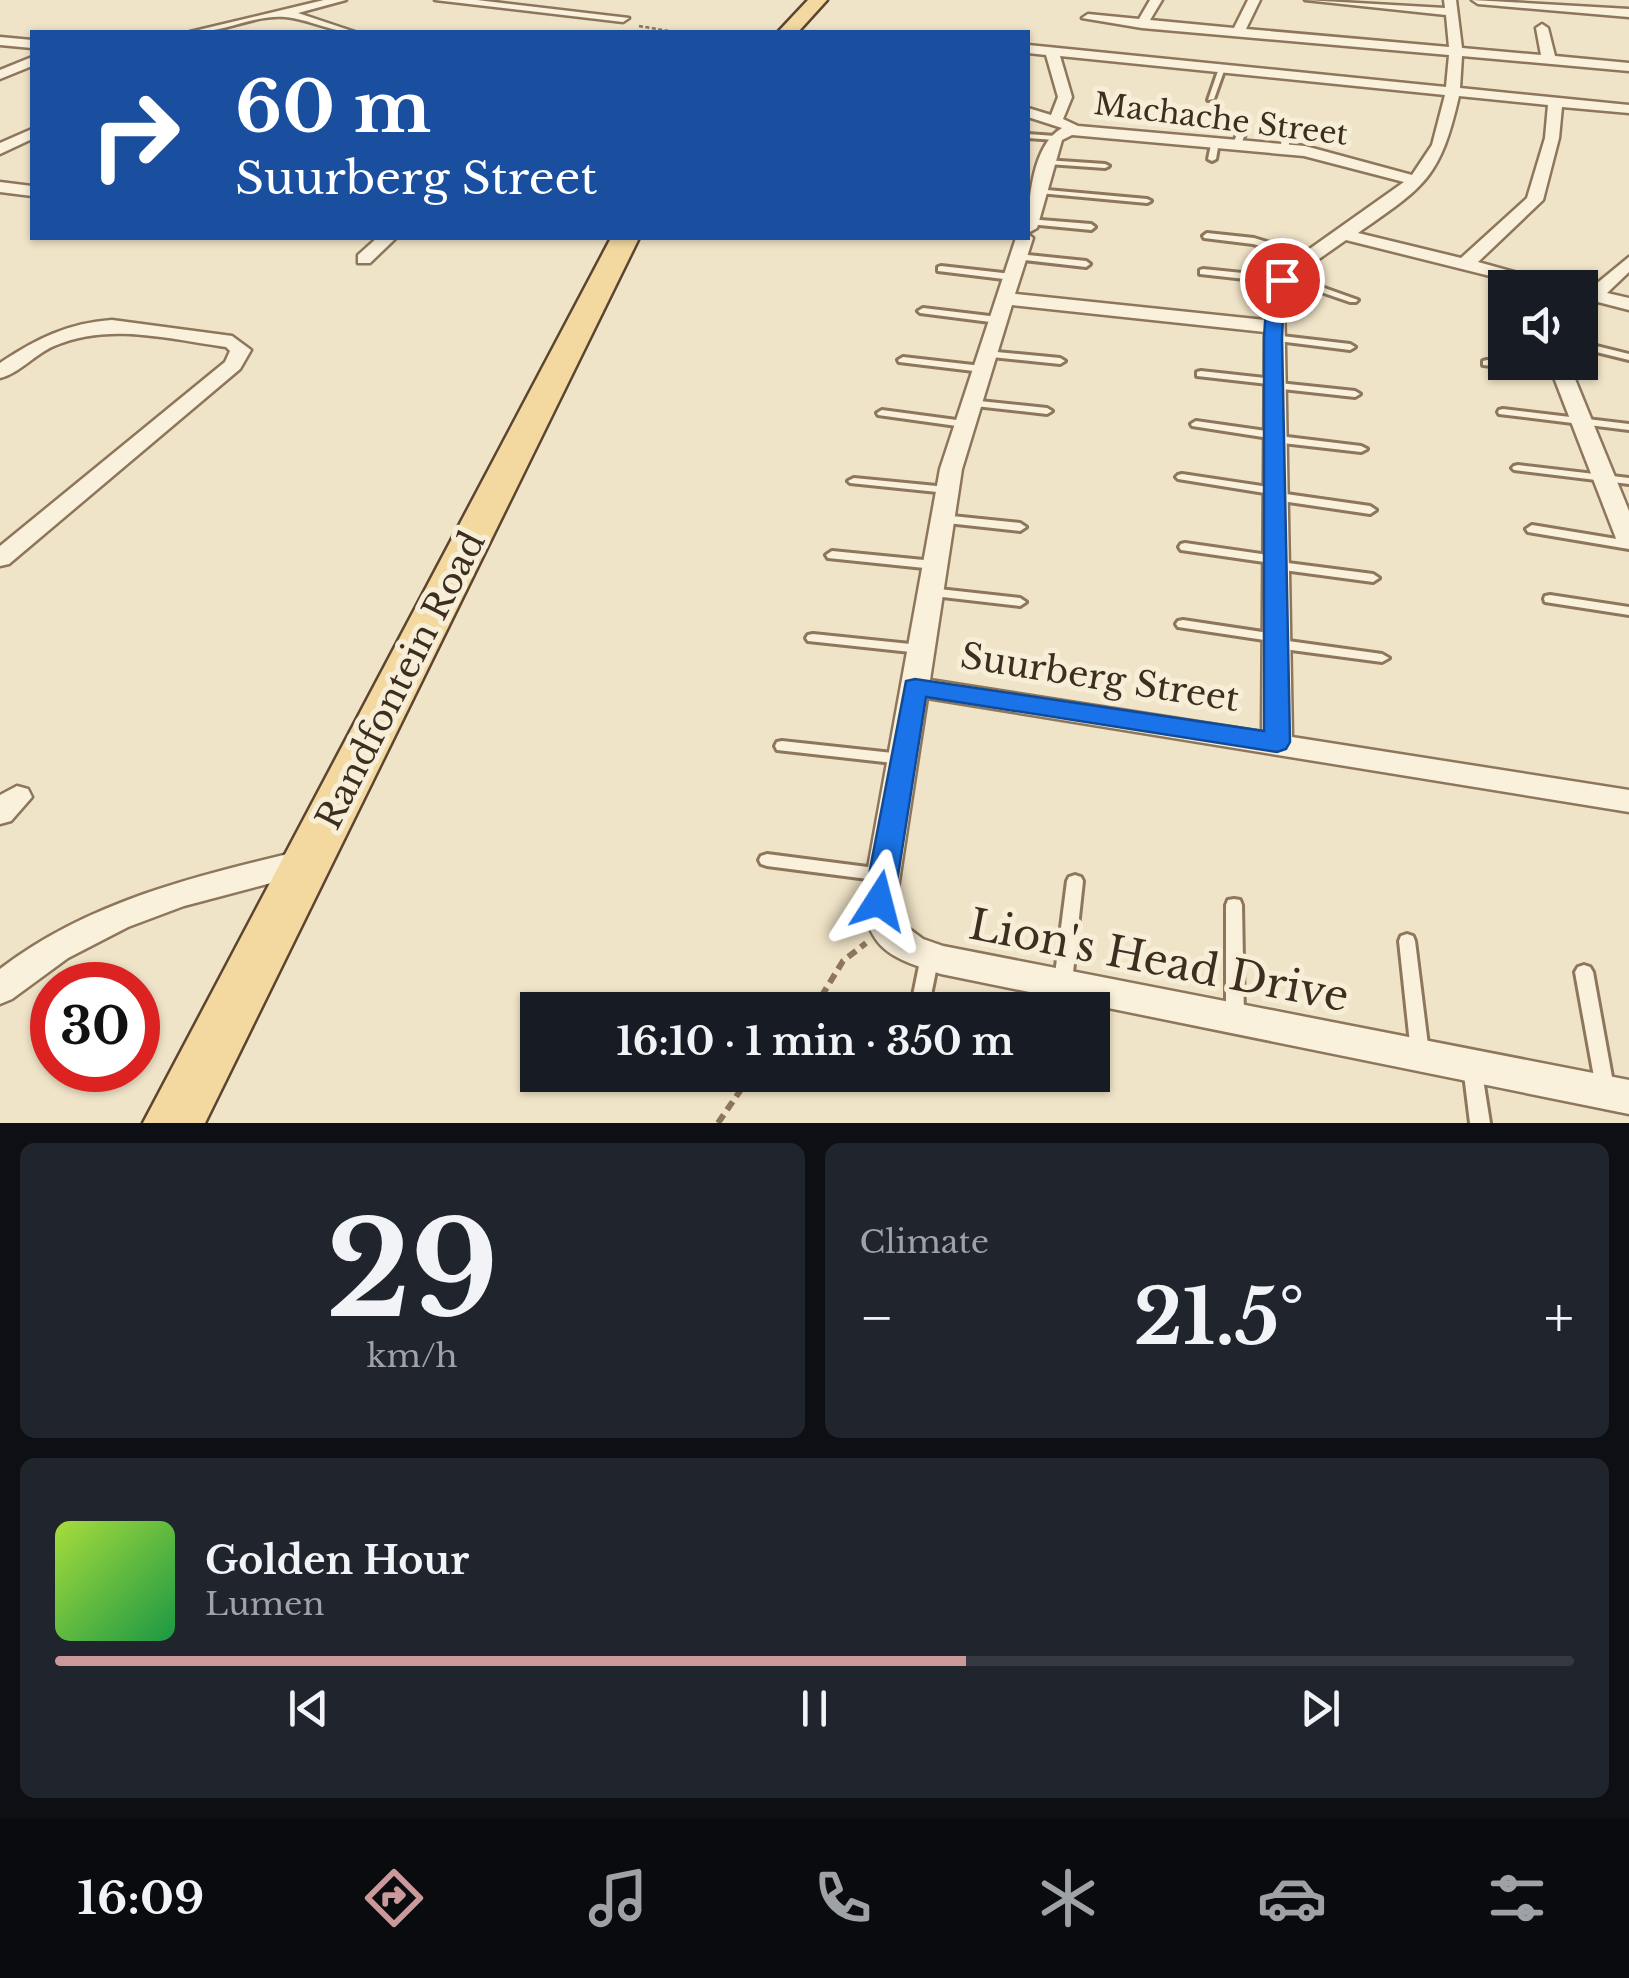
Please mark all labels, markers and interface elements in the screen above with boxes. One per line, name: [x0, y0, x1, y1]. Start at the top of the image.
text: 60 m: [235, 64, 431, 151]
icon: right: [70, 70, 200, 200]
street label: Machache Street: [1092, 85, 1351, 153]
text: Suurberg Street: [235, 150, 597, 206]
pin: [1240, 238, 1325, 323]
icon: arrive: [1255, 253, 1310, 308]
map controls: [1488, 270, 1598, 380]
button: sound: [1488, 270, 1598, 380]
street label: Randfontein Road: [306, 524, 494, 836]
street label: Suurberg Street: [958, 634, 1242, 720]
position arrow: [827, 849, 931, 953]
street label: Lion's Head Drive: [965, 898, 1353, 1022]
speed limit sign: 30: [30, 962, 160, 1092]
text: 16:10 · 1 min · 350 m: [616, 1018, 1014, 1065]
text: 29: [326, 1190, 498, 1351]
text: Climate: [860, 1222, 989, 1262]
text: 21.5°: [1134, 1271, 1304, 1364]
text: −: [860, 1284, 894, 1352]
text: +: [1544, 1284, 1574, 1352]
text: km/h: [367, 1336, 458, 1376]
text: Golden Hour: [205, 1537, 469, 1584]
text: Lumen: [205, 1584, 324, 1624]
icon: previous: [281, 1681, 336, 1736]
icon: pause: [787, 1681, 842, 1736]
icon: next: [1293, 1681, 1348, 1736]
icon: directions: [359, 1863, 429, 1933]
icon: music: [583, 1863, 653, 1933]
icon: phone: [808, 1863, 878, 1933]
icon: climate: [1033, 1863, 1103, 1933]
icon: car: [1257, 1863, 1327, 1933]
icon: filters: [1482, 1863, 1552, 1933]
text: 16:09: [77, 1870, 204, 1926]

